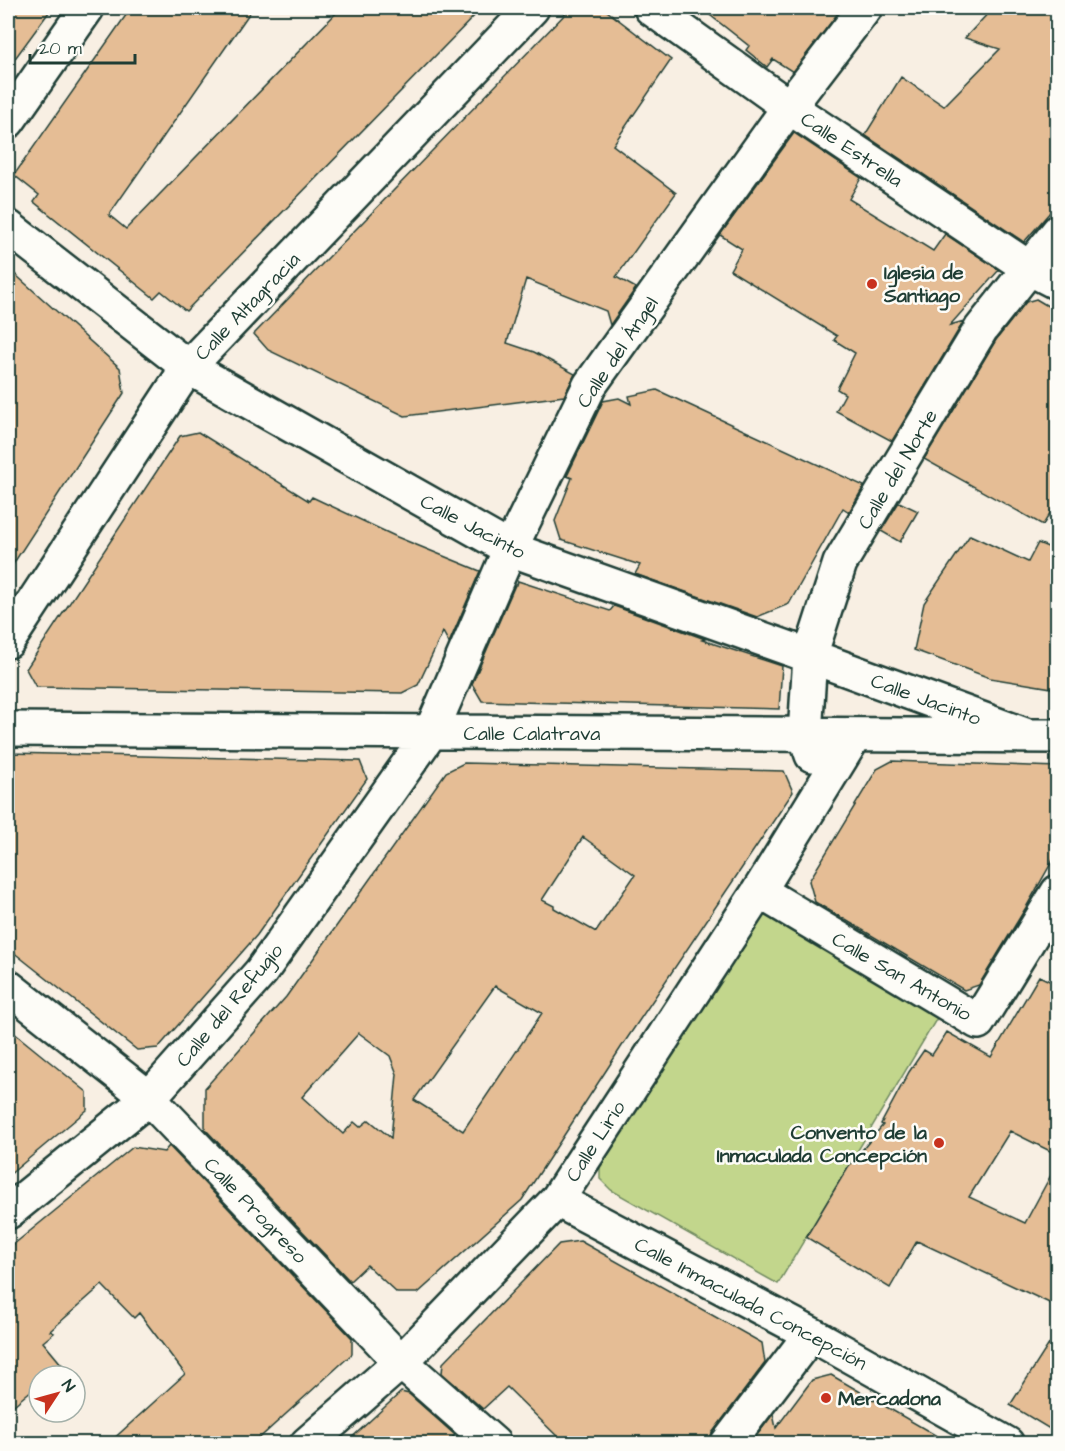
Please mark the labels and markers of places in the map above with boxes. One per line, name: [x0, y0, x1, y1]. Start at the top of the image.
place label: Iglesia de Santiago: [883, 259, 964, 311]
marker: Iglesia de Santiago: [865, 277, 879, 291]
place label: Convento de la Inmaculada Concepción: [717, 1119, 928, 1170]
marker: Convento de la Inmaculada Concepción: [932, 1136, 946, 1150]
place label: Mercadona: [838, 1385, 942, 1413]
marker: Mercadona: [819, 1391, 833, 1405]

